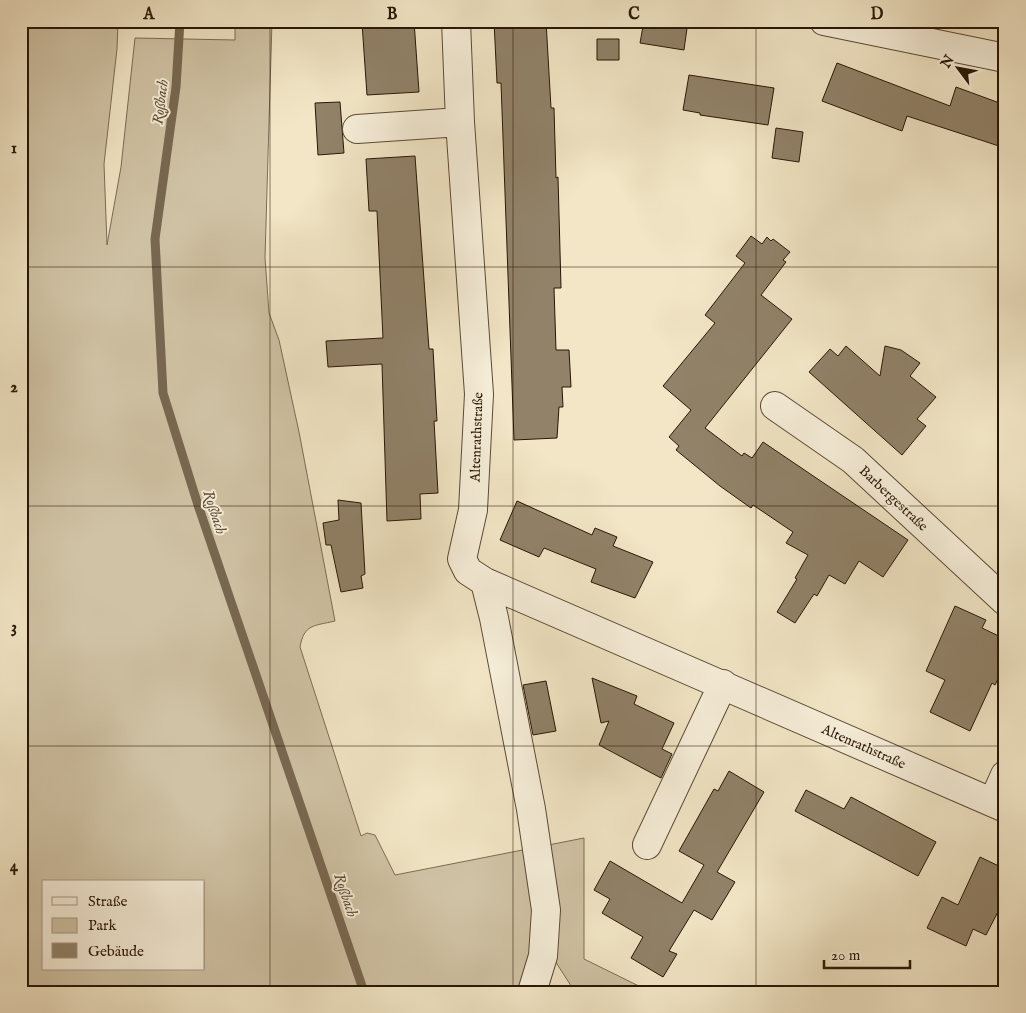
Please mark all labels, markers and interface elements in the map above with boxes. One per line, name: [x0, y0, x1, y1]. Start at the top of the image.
text: A: [143, 5, 156, 25]
text: B: [387, 5, 398, 25]
text: C: [628, 5, 640, 25]
text: D: [871, 5, 884, 25]
north arrow: [934, 42, 984, 92]
text: N: [936, 52, 959, 72]
water label: Roßbach: [148, 78, 173, 126]
text: 1: [11, 139, 17, 159]
text: 2: [10, 378, 18, 398]
street label: Altenrathstraße: [466, 391, 488, 483]
street label: Barbergestraße: [855, 462, 932, 536]
water label: Roßbach: [199, 488, 231, 537]
text: 3: [11, 618, 17, 638]
street label: Altenrathstraße: [818, 720, 909, 774]
text: 4: [10, 857, 19, 877]
water label: Roßbach: [329, 871, 362, 920]
legend: [42, 880, 205, 970]
text: Straße: [88, 892, 128, 911]
text: Park: [88, 916, 118, 935]
scale bar: [824, 938, 910, 970]
text: Gebäude: [88, 942, 144, 961]
text: 20 m: [831, 946, 861, 965]

